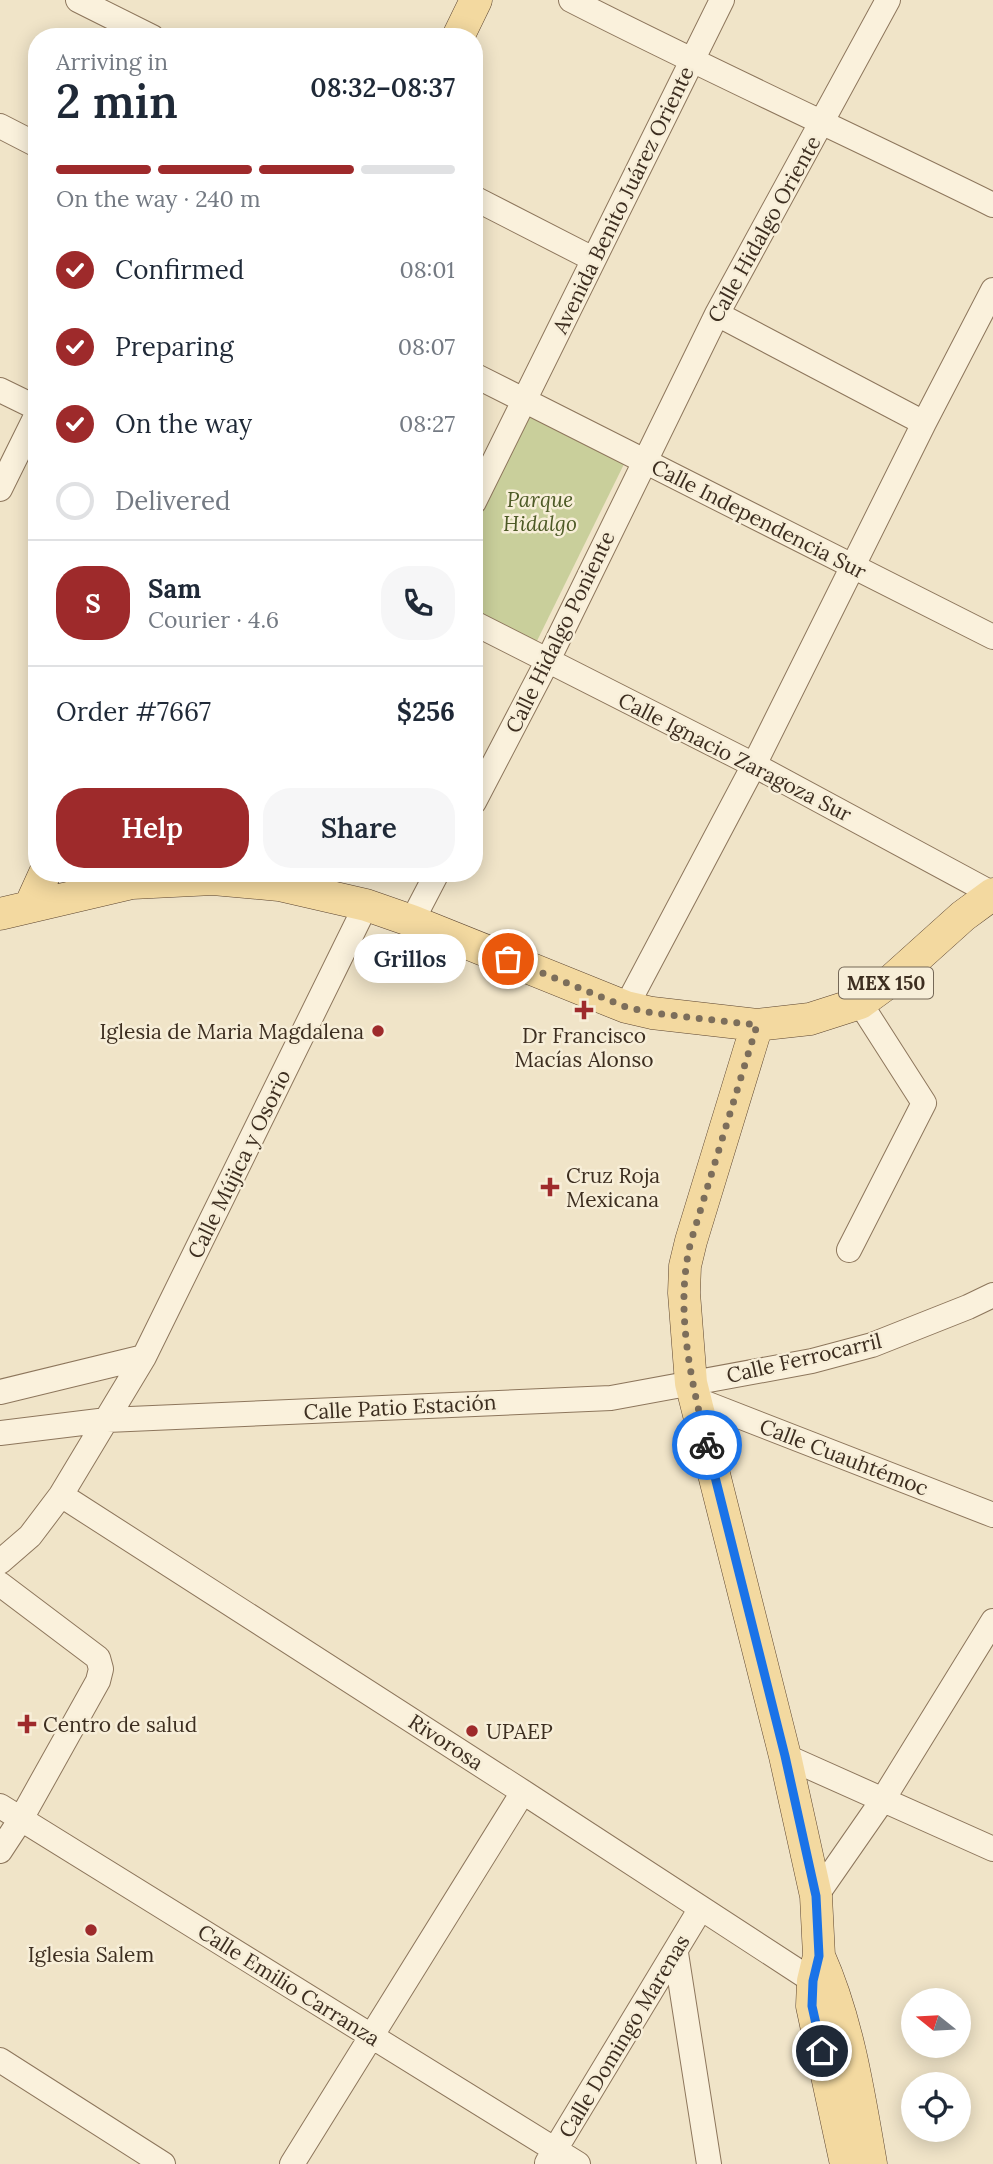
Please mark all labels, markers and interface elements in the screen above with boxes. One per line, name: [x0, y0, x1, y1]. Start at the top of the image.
text: Arriving in: [56, 47, 168, 76]
street label: Avenida Benito Juárez Oriente: [546, 62, 700, 339]
text: 08:32–08:37: [310, 71, 455, 104]
text: 2 min: [56, 72, 178, 131]
street label: Calle Hidalgo Oriente: [701, 131, 827, 327]
text: On the way · 240 m: [56, 184, 261, 213]
icon: check: [56, 251, 94, 289]
text: Confirmed: [115, 253, 244, 286]
text: 08:01: [399, 255, 455, 284]
icon: check: [56, 328, 94, 366]
text: Preparing: [115, 330, 234, 363]
text: 08:07: [398, 332, 455, 361]
icon: check: [56, 405, 94, 443]
text: On the way: [115, 407, 252, 440]
text: 08:27: [399, 409, 455, 438]
street label: Calle Independencia Sur: [647, 453, 871, 585]
text: Delivered: [115, 484, 231, 517]
park label: Parque Hidalgo: [503, 486, 577, 537]
street label: Calle Hidalgo Poniente: [499, 527, 621, 737]
button: phone: [381, 566, 455, 640]
text: Sam: [148, 572, 201, 605]
text: S: [85, 587, 101, 620]
text: Courier · 4.6: [148, 605, 279, 634]
street label: Calle Ignacio Zaragoza Sur: [614, 686, 856, 828]
text: Order #7667: [56, 695, 211, 728]
text: $256: [397, 695, 455, 728]
button: Help: [56, 788, 249, 868]
button: Share: [263, 788, 455, 868]
pin: [478, 929, 538, 989]
callout: Grillos: [354, 934, 466, 984]
icon: bag: [489, 940, 527, 978]
text: Grillos: [373, 944, 447, 973]
road number: MEX 150: [839, 967, 933, 998]
marker: Dr Francisco Macías Alonso: [574, 1000, 594, 1020]
place label: Iglesia de Maria Magdalena: [99, 1018, 364, 1045]
place label: Dr Francisco Macías Alonso: [514, 1022, 654, 1073]
marker: Iglesia de Maria Magdalena: [370, 1023, 386, 1039]
street label: Calle Mújica y Osorio: [181, 1065, 297, 1263]
place label: Cruz Roja Mexicana: [566, 1162, 660, 1213]
marker: Cruz Roja Mexicana: [540, 1177, 560, 1197]
street label: Calle Ferrocarril: [724, 1327, 884, 1389]
street label: Calle Patio Estación: [303, 1388, 497, 1426]
courier: [672, 1410, 742, 1480]
street label: Calle Cuauhtémoc: [756, 1412, 932, 1502]
icon: bike: [688, 1426, 726, 1464]
street label: Rivorosa: [404, 1708, 489, 1776]
place label: Centro de salud: [43, 1711, 197, 1738]
marker: Centro de salud: [17, 1714, 37, 1734]
place label: UPAEP: [486, 1718, 553, 1745]
marker: UPAEP: [464, 1723, 480, 1739]
street label: Calle Emilio Carranza: [193, 1918, 385, 2052]
marker: Iglesia Salem: [83, 1922, 99, 1938]
street label: Calle Domingo Marenas: [553, 1930, 695, 2142]
place label: Iglesia Salem: [28, 1941, 154, 1968]
north arrow: [901, 1988, 971, 2058]
map controls: [901, 1988, 971, 2142]
pin: [792, 2021, 852, 2081]
icon: home: [803, 2032, 841, 2070]
button: locate: [901, 2072, 971, 2142]

